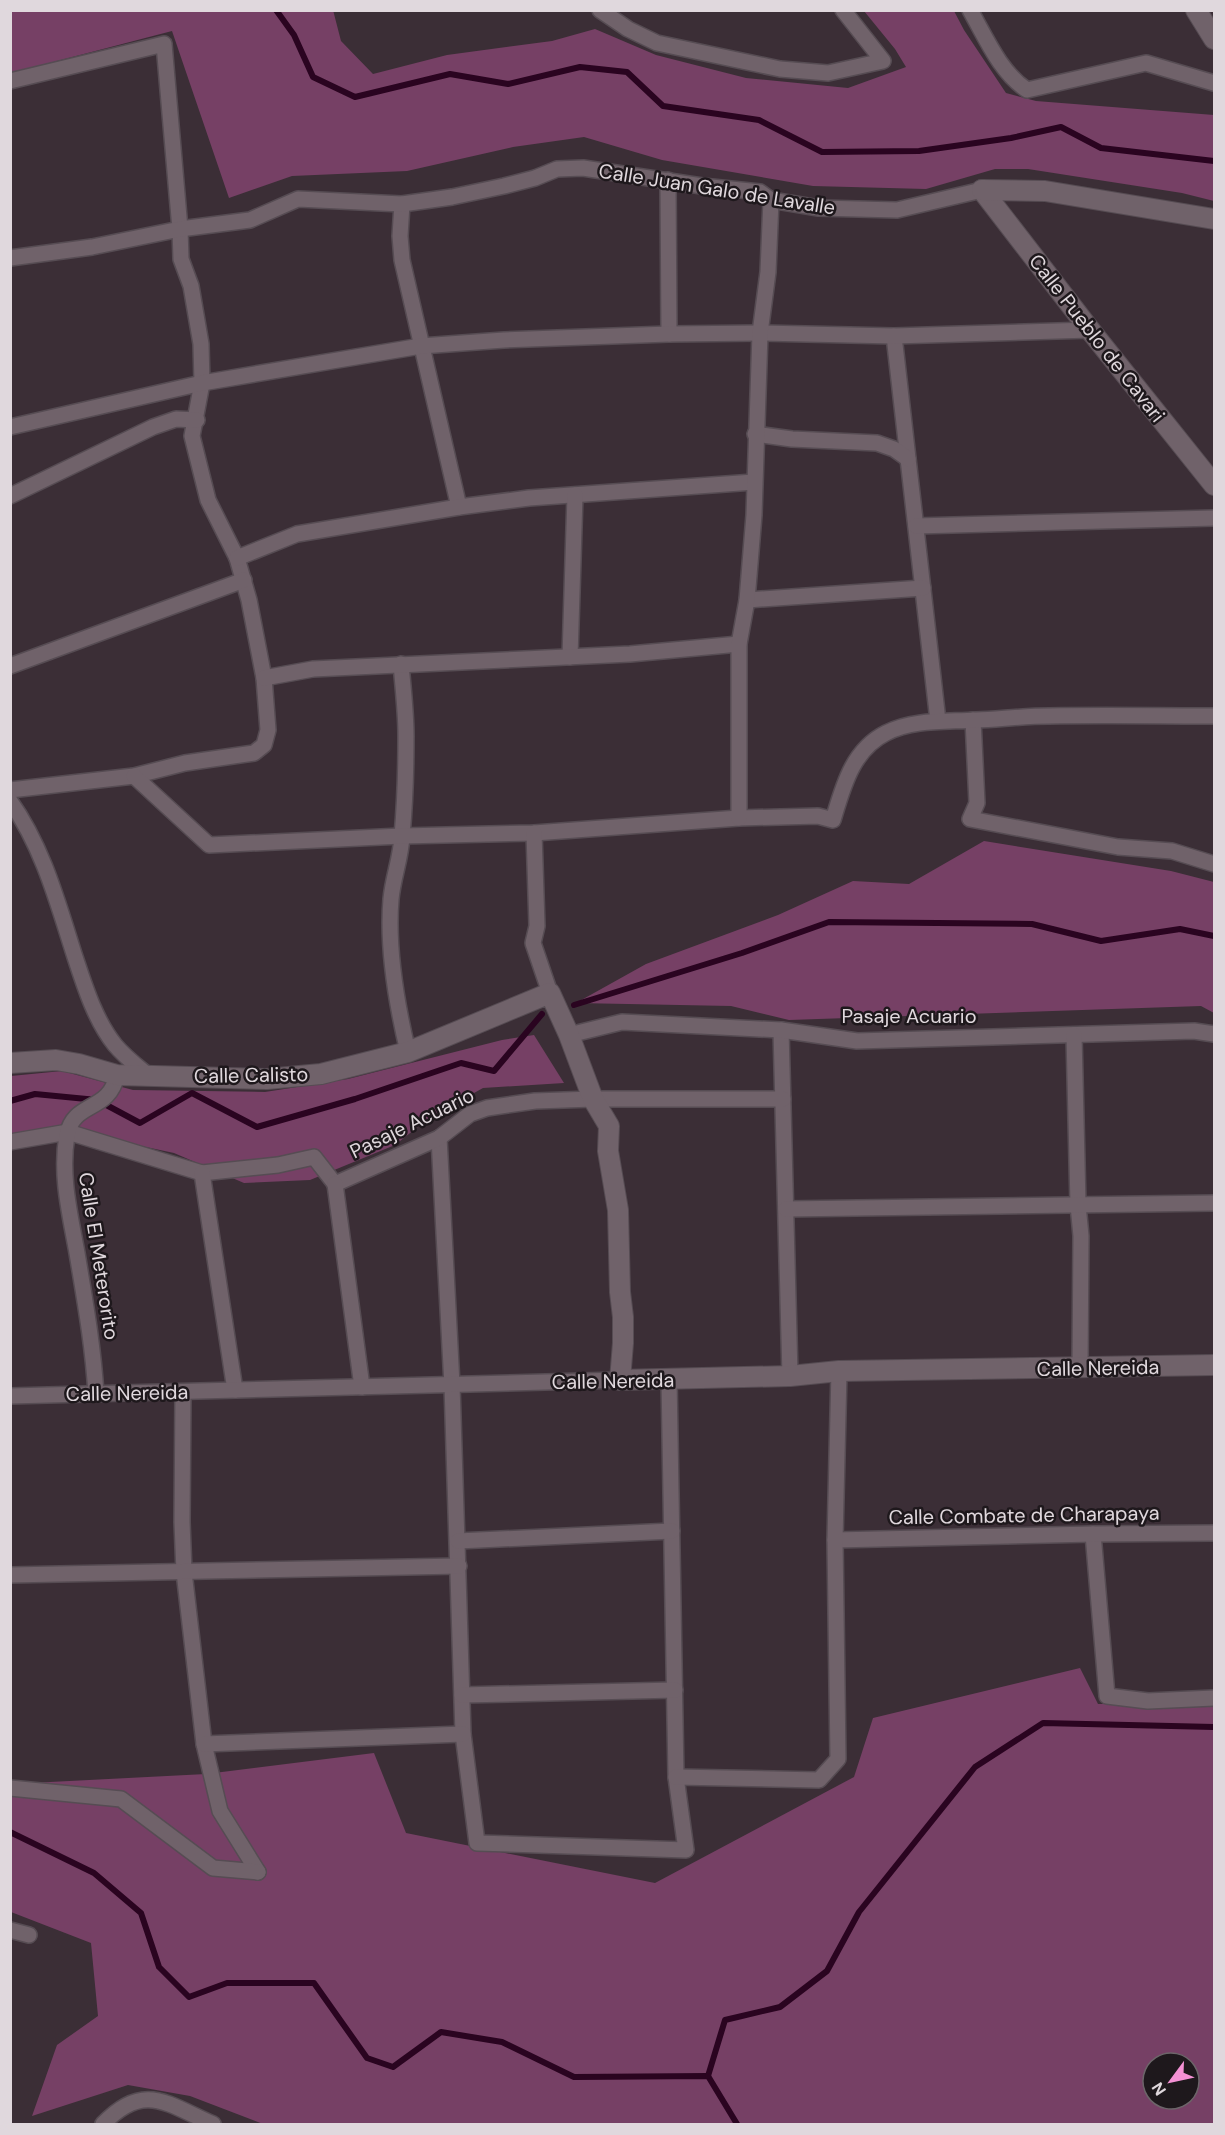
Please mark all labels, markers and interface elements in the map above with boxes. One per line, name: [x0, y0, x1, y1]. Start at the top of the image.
street label: Calle Juan Galo de Lavalle: [597, 157, 837, 221]
street label: Calle Pueblo de Cavari: [1023, 249, 1171, 427]
street label: Pasaje Acuario: [841, 1003, 977, 1029]
street label: Calle Calisto: [194, 1061, 308, 1089]
street label: Pasaje Acuario: [346, 1082, 478, 1164]
street label: Calle El Meterorito: [73, 1170, 125, 1342]
street label: Calle Nereida: [1036, 1354, 1160, 1382]
street label: Calle Nereida: [551, 1367, 675, 1395]
street label: Calle Nereida: [65, 1379, 189, 1407]
street label: Calle Combate de Charapaya: [888, 1500, 1160, 1530]
north arrow: [1141, 2051, 1201, 2111]
text: N: [1147, 2078, 1171, 2100]

